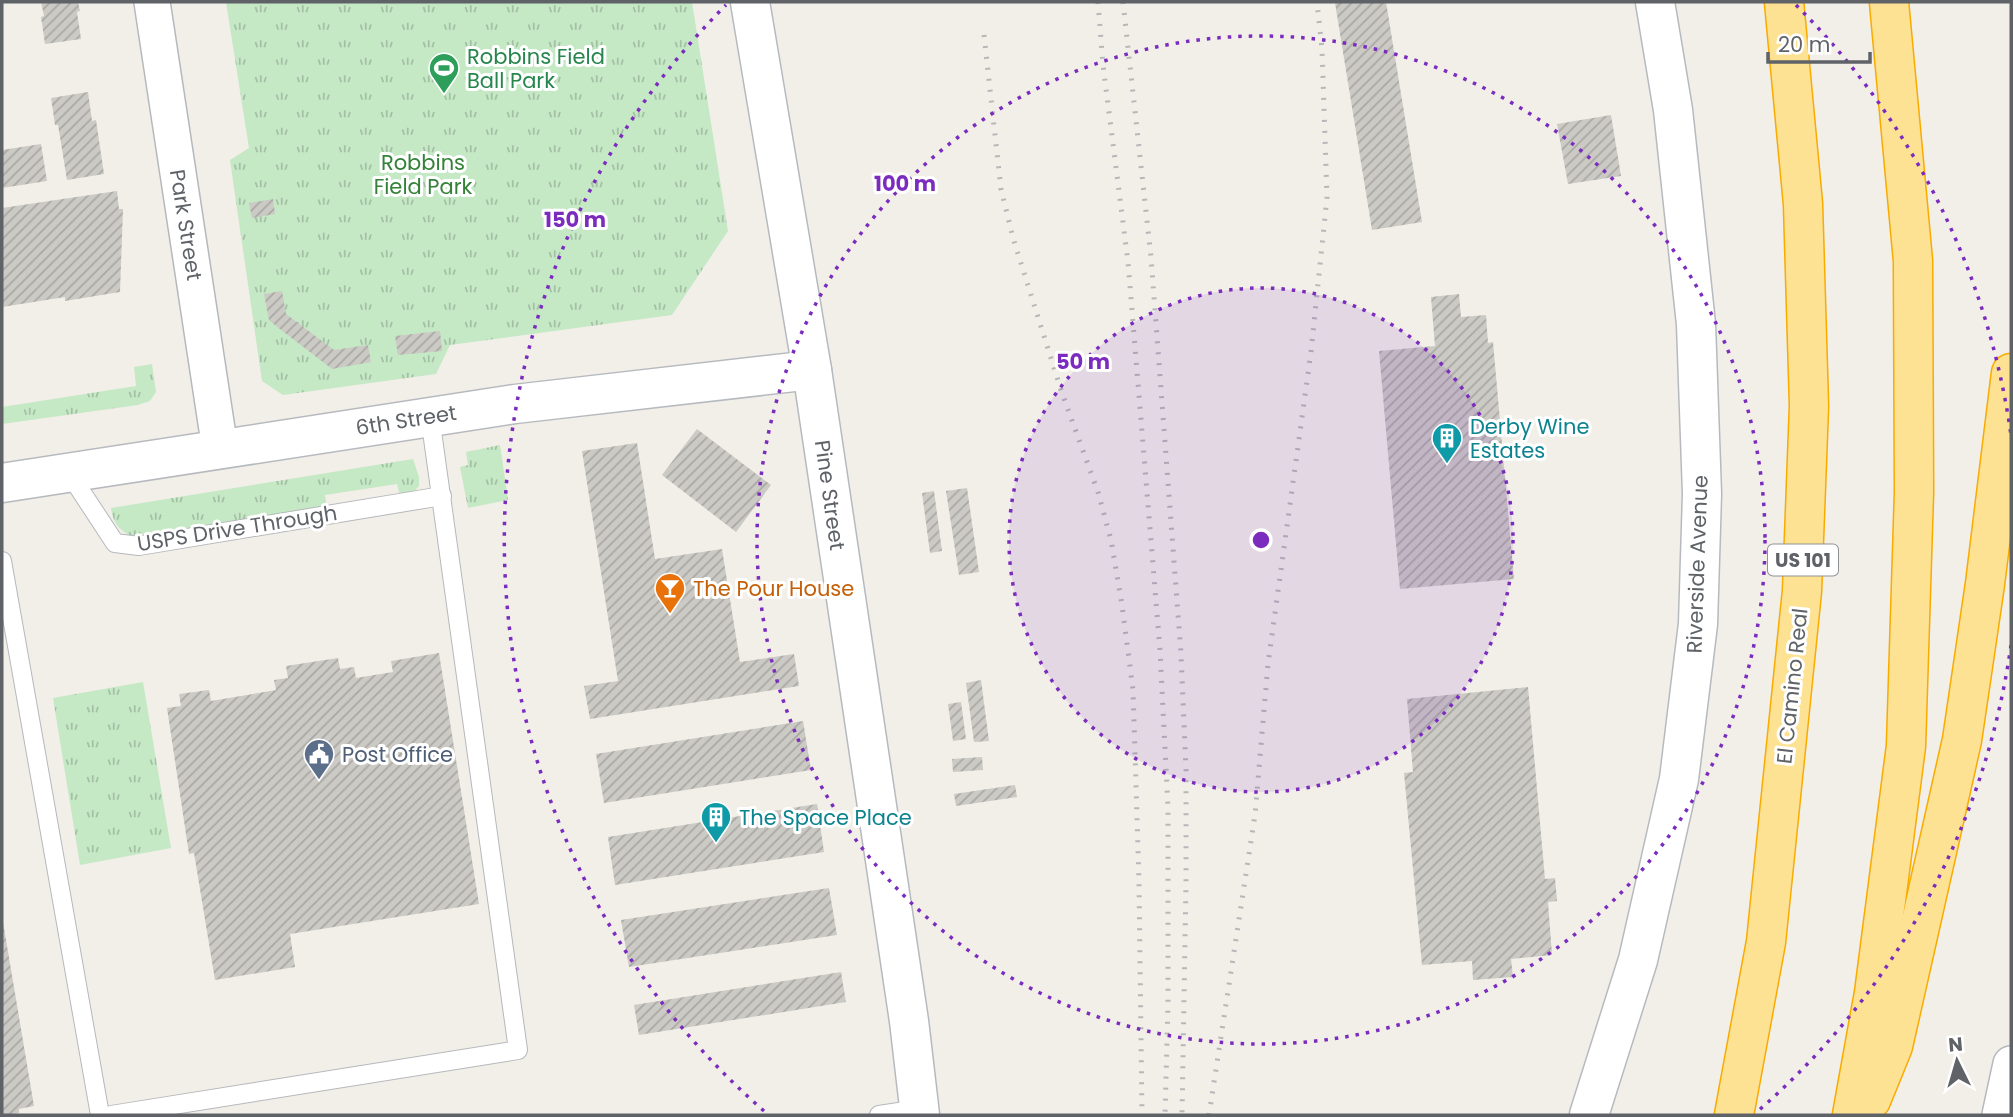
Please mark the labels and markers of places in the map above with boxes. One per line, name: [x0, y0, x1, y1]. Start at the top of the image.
place label: Robbins Field Ball Park: [467, 42, 605, 95]
sports icon: Robbins Field Ball Park: [427, 51, 461, 95]
place label: Derby Wine Estates: [1470, 412, 1589, 465]
building icon: Derby Wine Estates: [1430, 421, 1464, 465]
centre of rings: [1249, 528, 1273, 552]
bar icon: The Pour House: [653, 571, 687, 615]
place label: The Pour House: [693, 574, 854, 603]
public building icon: Post Office: [302, 737, 336, 781]
place label: Post Office: [342, 740, 453, 769]
building icon: The Space Place: [699, 800, 733, 844]
place label: The Space Place: [739, 803, 912, 832]

